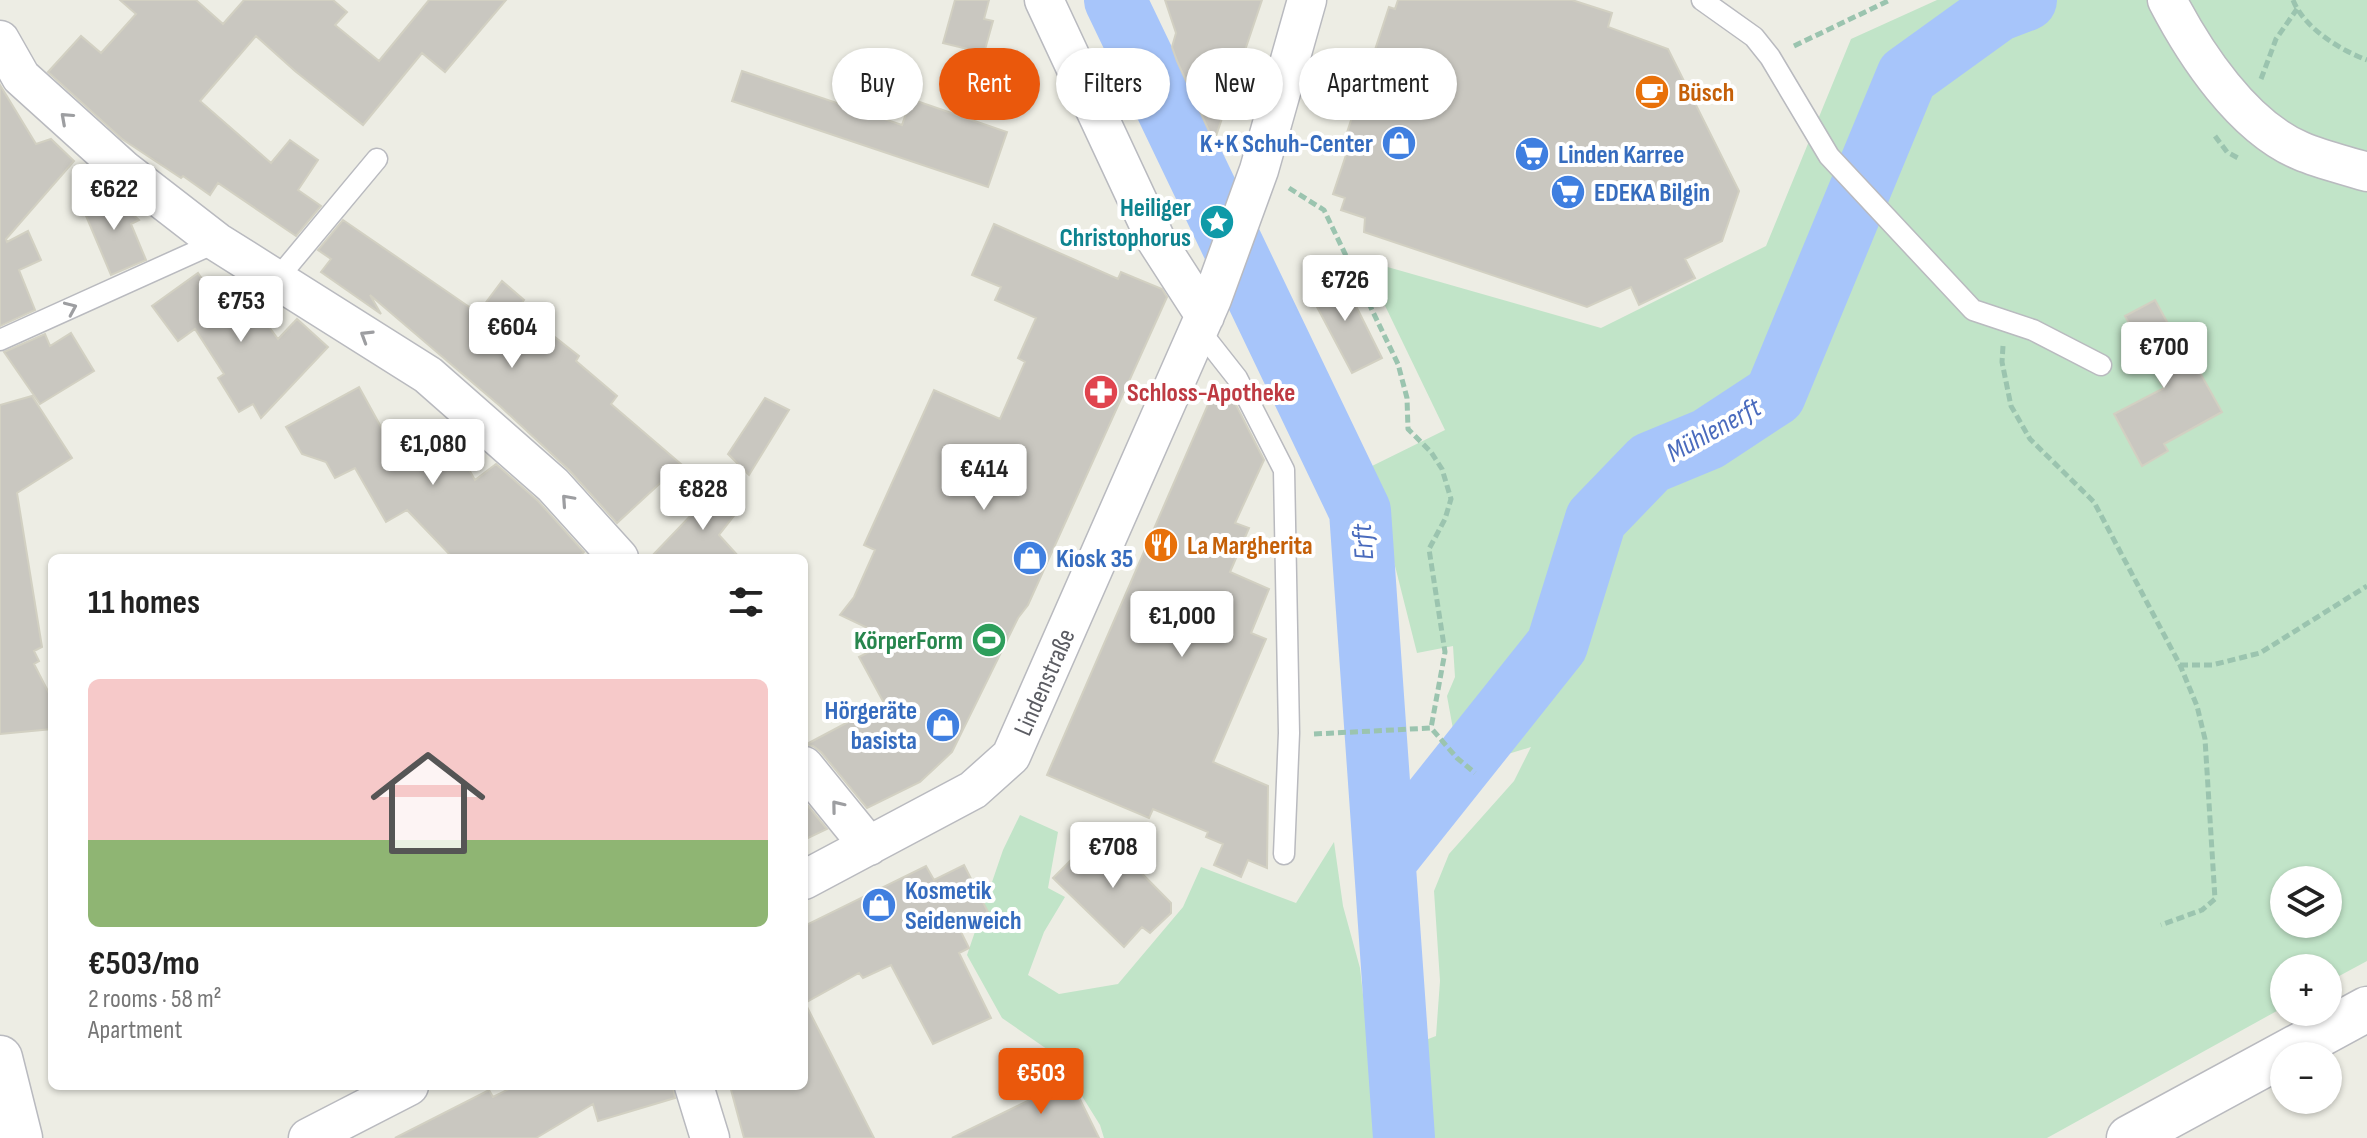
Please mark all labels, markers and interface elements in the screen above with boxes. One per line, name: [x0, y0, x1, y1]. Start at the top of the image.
chip: Buy: [832, 48, 923, 120]
chip: Rent: [939, 48, 1040, 120]
chip: Filters: [1056, 48, 1170, 120]
chip: New: [1186, 48, 1283, 120]
chip: Apartment: [1299, 48, 1457, 120]
cafe icon: Büsch: [1633, 73, 1671, 111]
place label: Büsch: [1678, 78, 1734, 109]
one-way arrow: [61, 113, 76, 127]
shop icon: K+K Schuh-Center: [1380, 124, 1418, 162]
place label: K+K Schuh-Center: [1200, 129, 1373, 160]
supermarket icon: Linden Karree: [1513, 135, 1551, 173]
place label: Linden Karree: [1558, 140, 1684, 171]
pin: €622: [67, 164, 161, 232]
supermarket icon: EDEKA Bilgin: [1549, 173, 1587, 211]
text: €622: [90, 174, 138, 205]
place label: EDEKA Bilgin: [1594, 178, 1710, 209]
place label: Heiliger Christophorus: [1060, 193, 1191, 254]
place icon: Heiliger Christophorus: [1198, 203, 1236, 241]
pin: €726: [1298, 255, 1392, 323]
text: €726: [1321, 265, 1369, 296]
pin: €753: [194, 276, 288, 344]
text: €753: [217, 286, 265, 317]
one-way arrow: [63, 302, 77, 318]
pin: €604: [465, 302, 559, 370]
text: €604: [487, 312, 537, 343]
pin: €700: [2117, 322, 2211, 390]
one-way arrow: [361, 330, 375, 345]
text: €700: [2139, 332, 2189, 363]
pharmacy icon: Schloss-Apotheke: [1082, 373, 1120, 411]
place label: Schloss-Apotheke: [1127, 378, 1295, 409]
water label: Mühlenerft: [1661, 391, 1767, 470]
pin: €1,080: [368, 419, 498, 487]
text: €1,080: [399, 429, 467, 460]
pin: €414: [937, 444, 1031, 512]
text: €414: [960, 454, 1008, 485]
pin: €828: [656, 464, 750, 532]
text: €828: [678, 474, 728, 505]
one-way arrow: [562, 495, 576, 509]
water label: Erft: [1346, 522, 1381, 561]
restaurant icon: La Margherita: [1142, 526, 1180, 564]
place label: La Margherita: [1187, 531, 1313, 562]
shop icon: Kiosk 35: [1011, 539, 1049, 577]
place label: Kiosk 35: [1056, 544, 1134, 575]
icon: filters: [724, 580, 768, 624]
text: 11 homes: [88, 582, 200, 623]
pin: €1,000: [1117, 591, 1247, 659]
text: €1,000: [1148, 601, 1216, 632]
sports icon: KörperForm: [970, 621, 1008, 659]
street label: Lindenstraße: [1008, 624, 1083, 741]
place label: KörperForm: [854, 626, 963, 657]
place label: Hörgeräte basista: [825, 696, 917, 757]
shop icon: Hörgeräte basista: [924, 706, 962, 744]
icon: home: [356, 731, 500, 875]
one-way arrow: [832, 801, 847, 815]
pin: €708: [1066, 822, 1160, 890]
text: €708: [1088, 832, 1138, 863]
map controls: [2270, 866, 2342, 1114]
button: layers: [2270, 866, 2342, 938]
place label: Kosmetik Seidenweich: [905, 876, 1022, 937]
shop icon: Kosmetik Seidenweich: [860, 886, 898, 924]
text: €503/mo: [88, 943, 200, 984]
button: +: [2270, 954, 2342, 1026]
text: 2 rooms · 58 m²: [88, 984, 222, 1015]
text: Apartment: [88, 1015, 182, 1046]
button: −: [2270, 1042, 2342, 1114]
pin: €503: [994, 1048, 1088, 1116]
text: €503: [1017, 1058, 1066, 1089]

